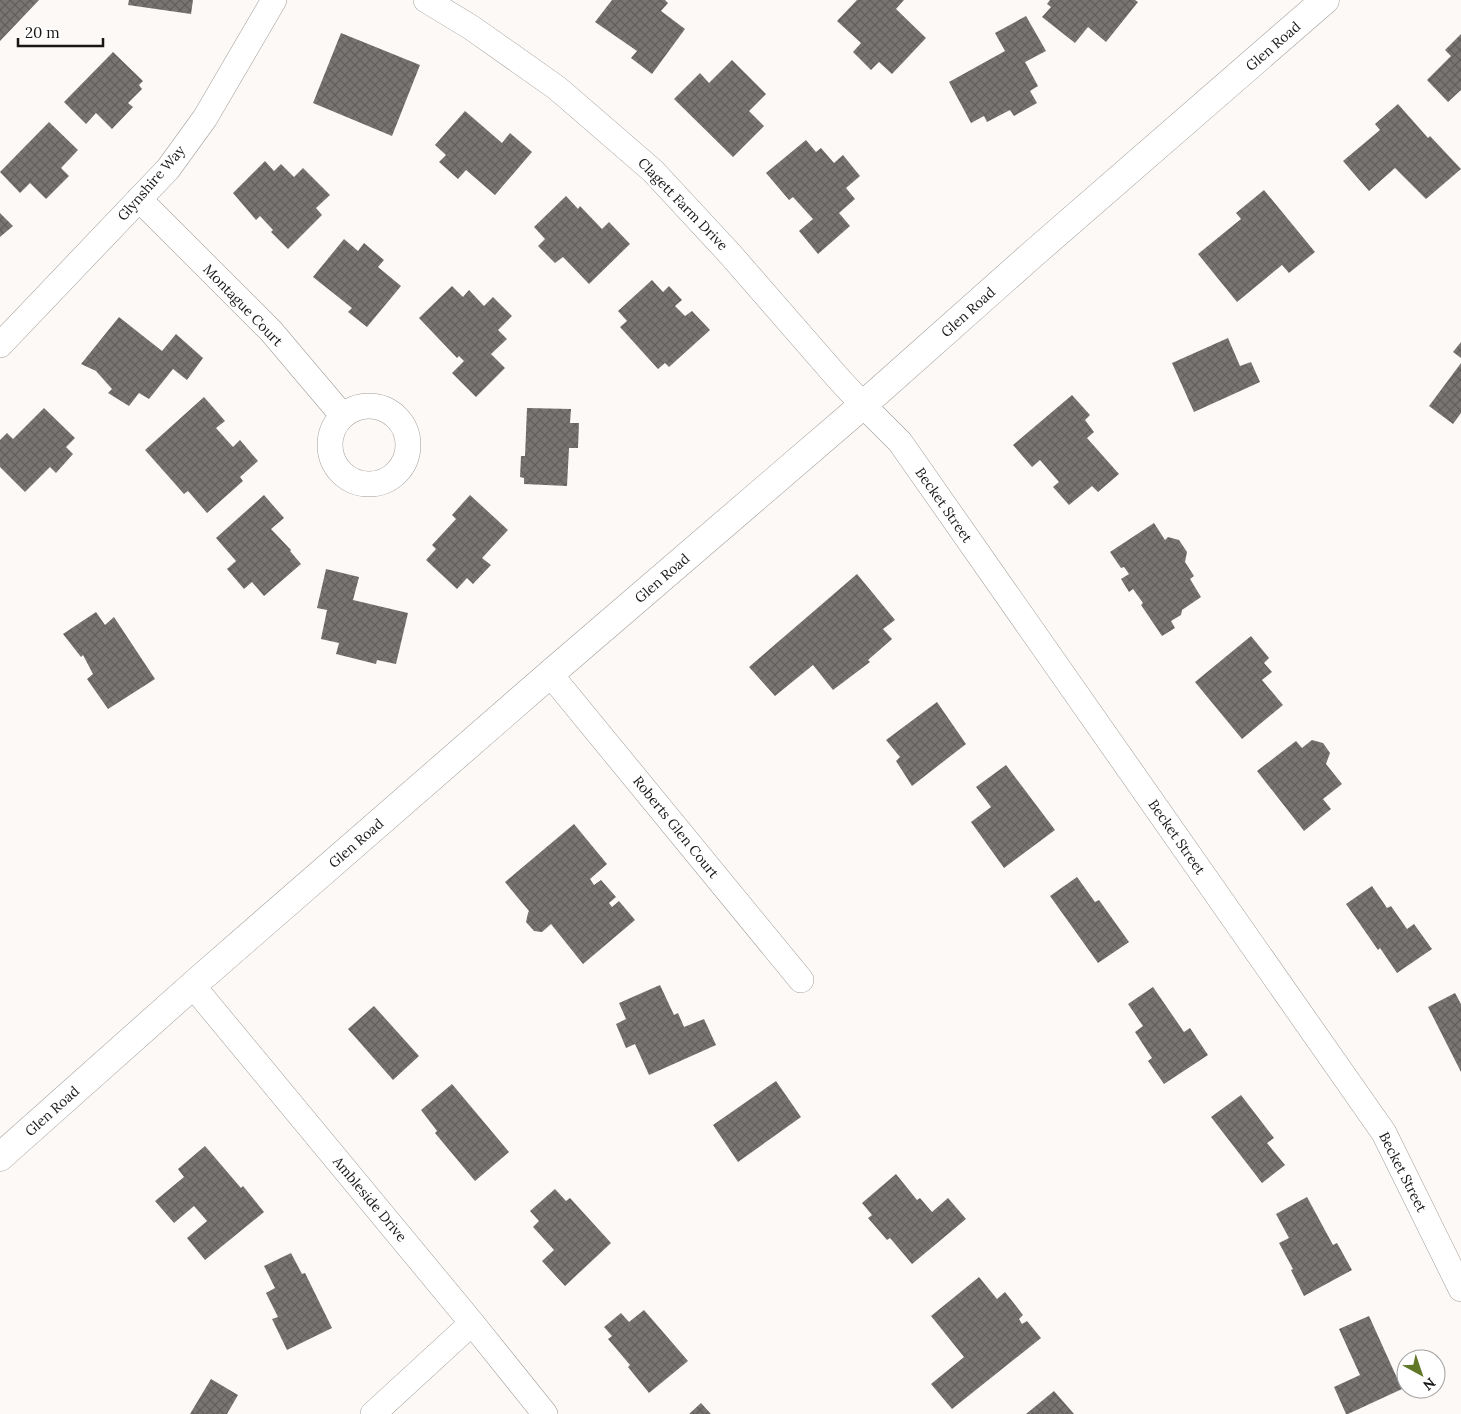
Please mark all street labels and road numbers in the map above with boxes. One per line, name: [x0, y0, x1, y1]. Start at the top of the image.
street label: Glen Road: [1242, 17, 1304, 75]
street label: Glynshire Way: [113, 141, 189, 224]
street label: Clagett Farm Drive: [634, 154, 732, 255]
street label: Montague Court: [199, 260, 287, 350]
street label: Glen Road: [937, 283, 999, 341]
street label: Becket Street: [912, 464, 977, 546]
street label: Glen Road: [631, 549, 693, 607]
street label: Roberts Glen Court: [629, 772, 723, 882]
street label: Becket Street: [1145, 796, 1210, 878]
street label: Glen Road: [325, 814, 387, 872]
street label: Glen Road: [21, 1082, 83, 1140]
street label: Becket Street: [1375, 1129, 1431, 1216]
street label: Ambleside Drive: [328, 1152, 411, 1246]

